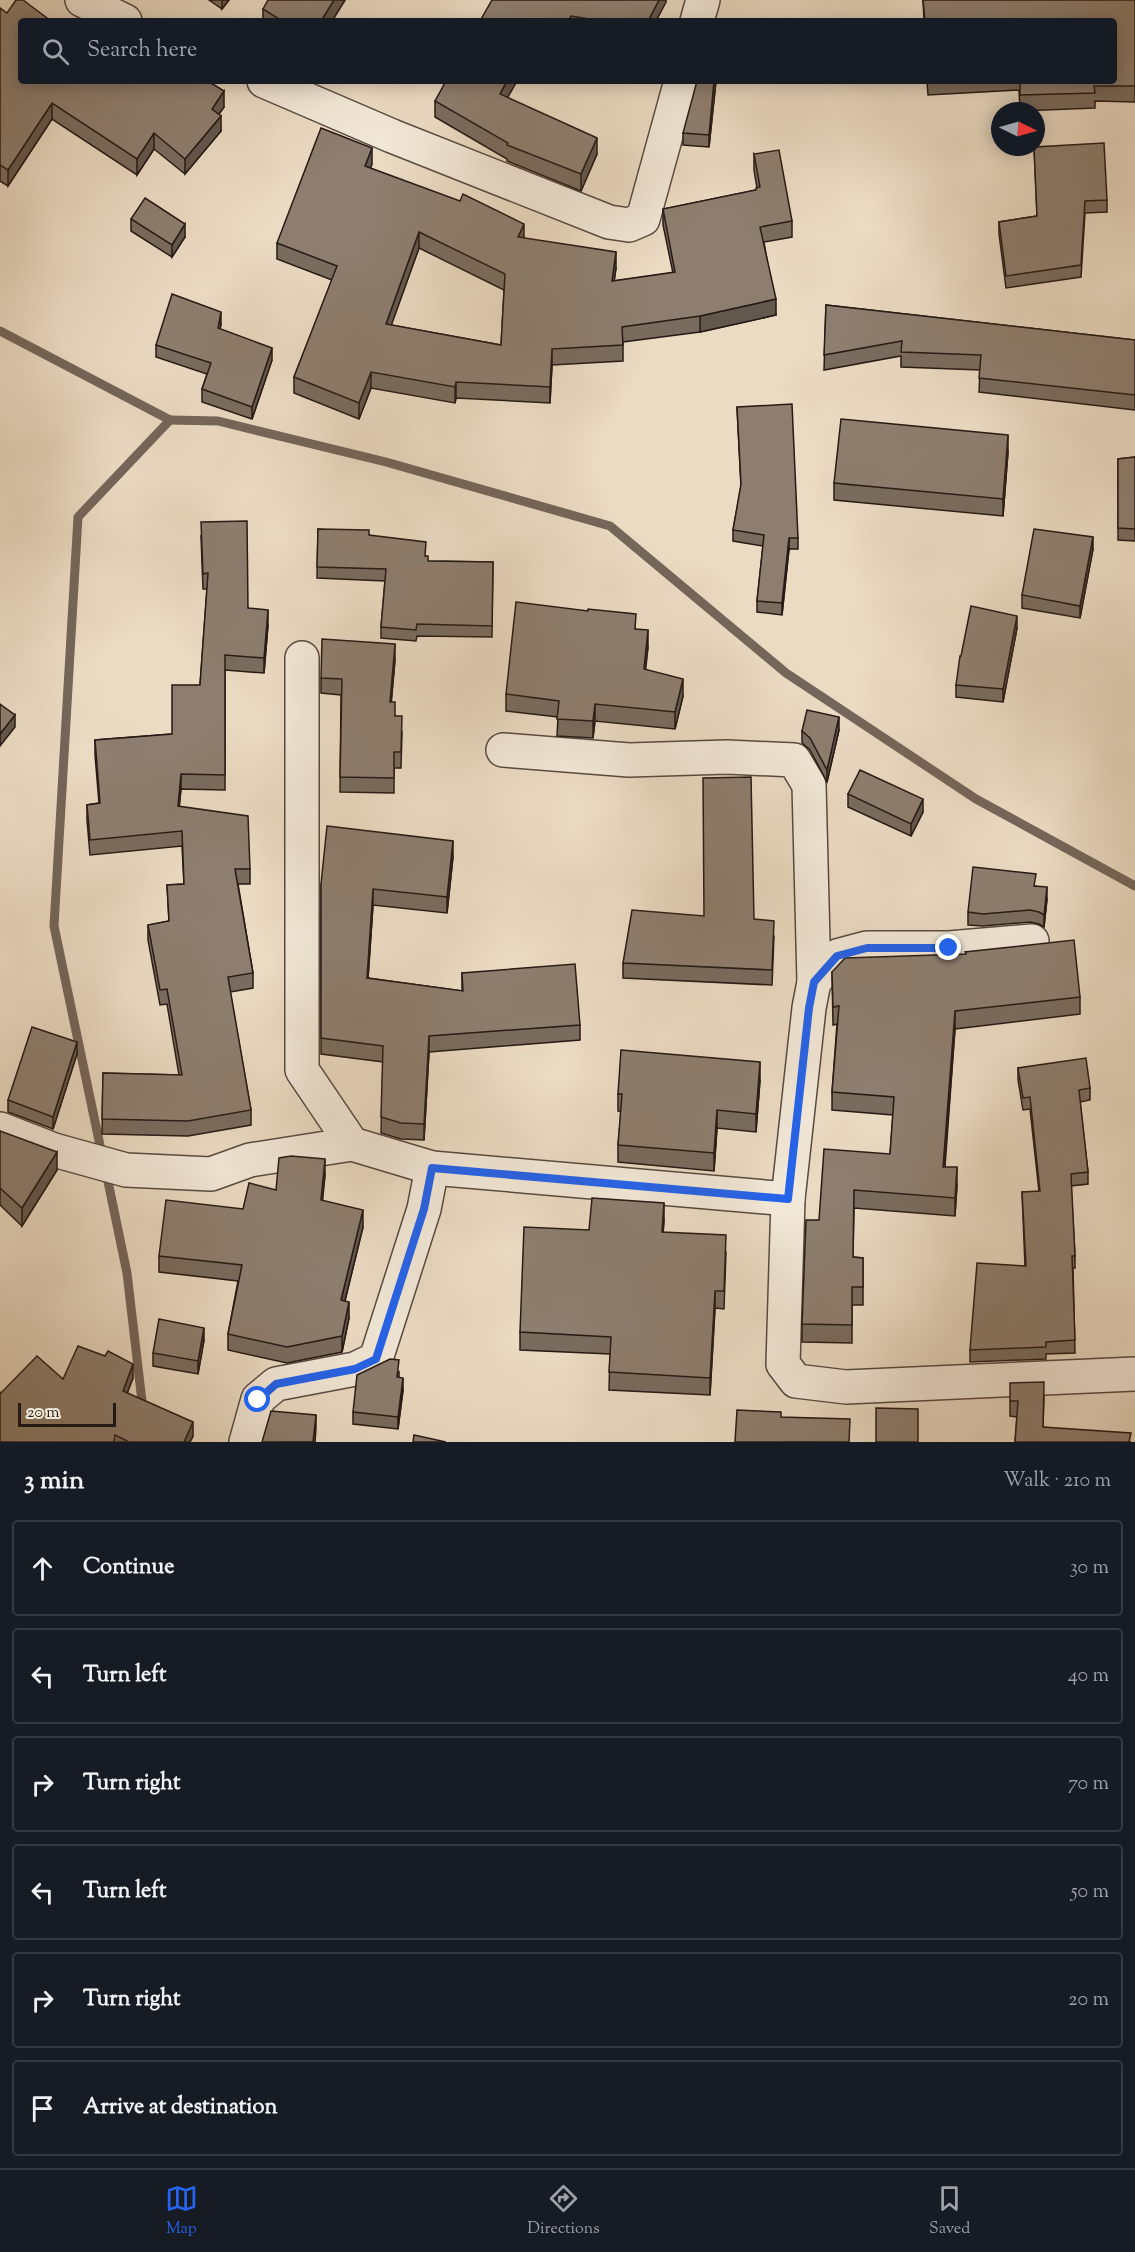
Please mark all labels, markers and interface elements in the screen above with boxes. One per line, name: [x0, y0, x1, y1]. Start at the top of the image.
search box: [18, 18, 1117, 84]
icon: search: [39, 35, 72, 68]
text: Search here: [87, 35, 197, 67]
north arrow: [991, 102, 1045, 156]
route end: [935, 934, 961, 960]
route start: [244, 1386, 270, 1412]
scale bar: [18, 1400, 116, 1428]
text: 20 m: [27, 1402, 60, 1425]
text: 3 min: [24, 1463, 84, 1500]
text: Walk · 210 m: [1003, 1467, 1111, 1496]
icon: ahead: [26, 1552, 59, 1585]
text: Continue: [83, 1552, 174, 1584]
text: 30 m: [1070, 1554, 1109, 1583]
icon: left: [26, 1660, 59, 1693]
text: Turn left: [83, 1660, 166, 1692]
text: 40 m: [1068, 1662, 1109, 1691]
icon: right: [26, 1768, 59, 1801]
text: Turn right: [83, 1768, 180, 1800]
text: 70 m: [1068, 1770, 1109, 1799]
icon: left: [26, 1876, 59, 1909]
text: Turn left: [83, 1876, 166, 1908]
text: 50 m: [1071, 1878, 1109, 1907]
icon: right: [26, 1984, 59, 2017]
text: Turn right: [83, 1984, 180, 2016]
text: 20 m: [1068, 1986, 1109, 2015]
icon: arrive: [26, 2092, 59, 2125]
text: Arrive at destination: [83, 2092, 278, 2124]
tab: Map: [165, 2182, 198, 2241]
tab: Directions: [527, 2182, 600, 2241]
tab: Saved: [929, 2182, 970, 2241]

